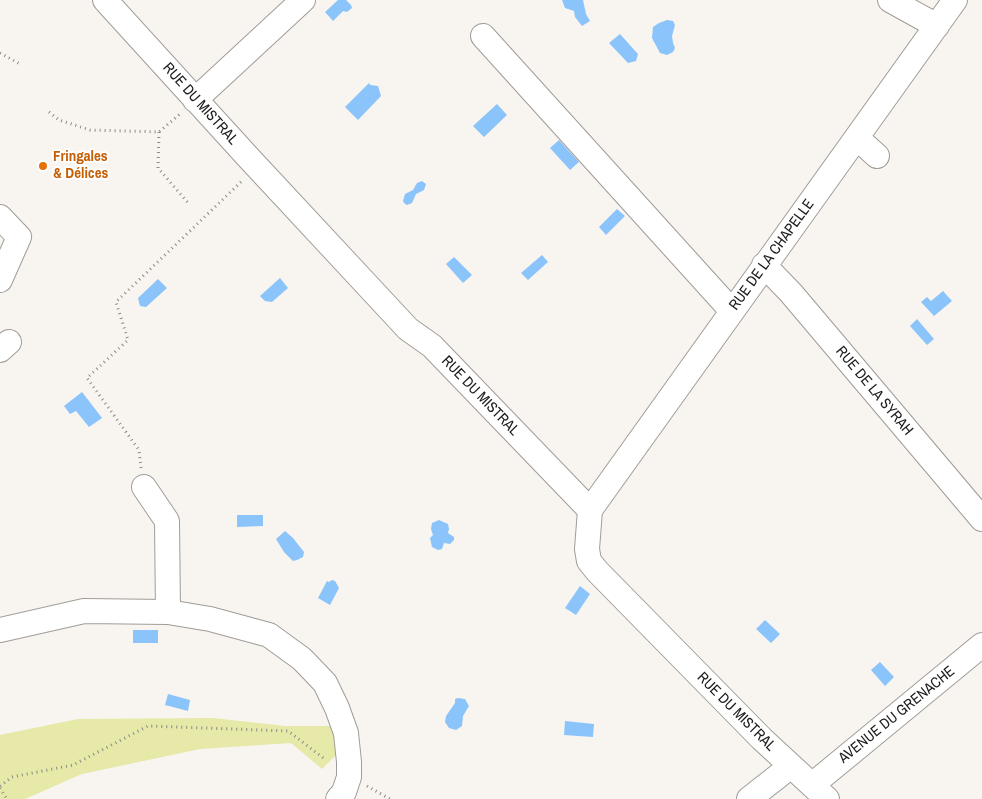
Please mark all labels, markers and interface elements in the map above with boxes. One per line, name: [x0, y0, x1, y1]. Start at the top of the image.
street label: RUE DU MISTRAL: [159, 59, 241, 149]
place label: Fringales & Délices: [53, 148, 108, 183]
marker: Fringales & Délices: [37, 160, 49, 172]
street label: RUE DE LA CHAPELLE: [726, 196, 818, 314]
street label: RUE DE LA SYRAH: [832, 343, 916, 439]
street label: RUE DU MISTRAL: [437, 352, 523, 440]
street label: AVENUE DU GRENACHE: [835, 663, 959, 767]
street label: RUE DU MISTRAL: [693, 669, 779, 755]

